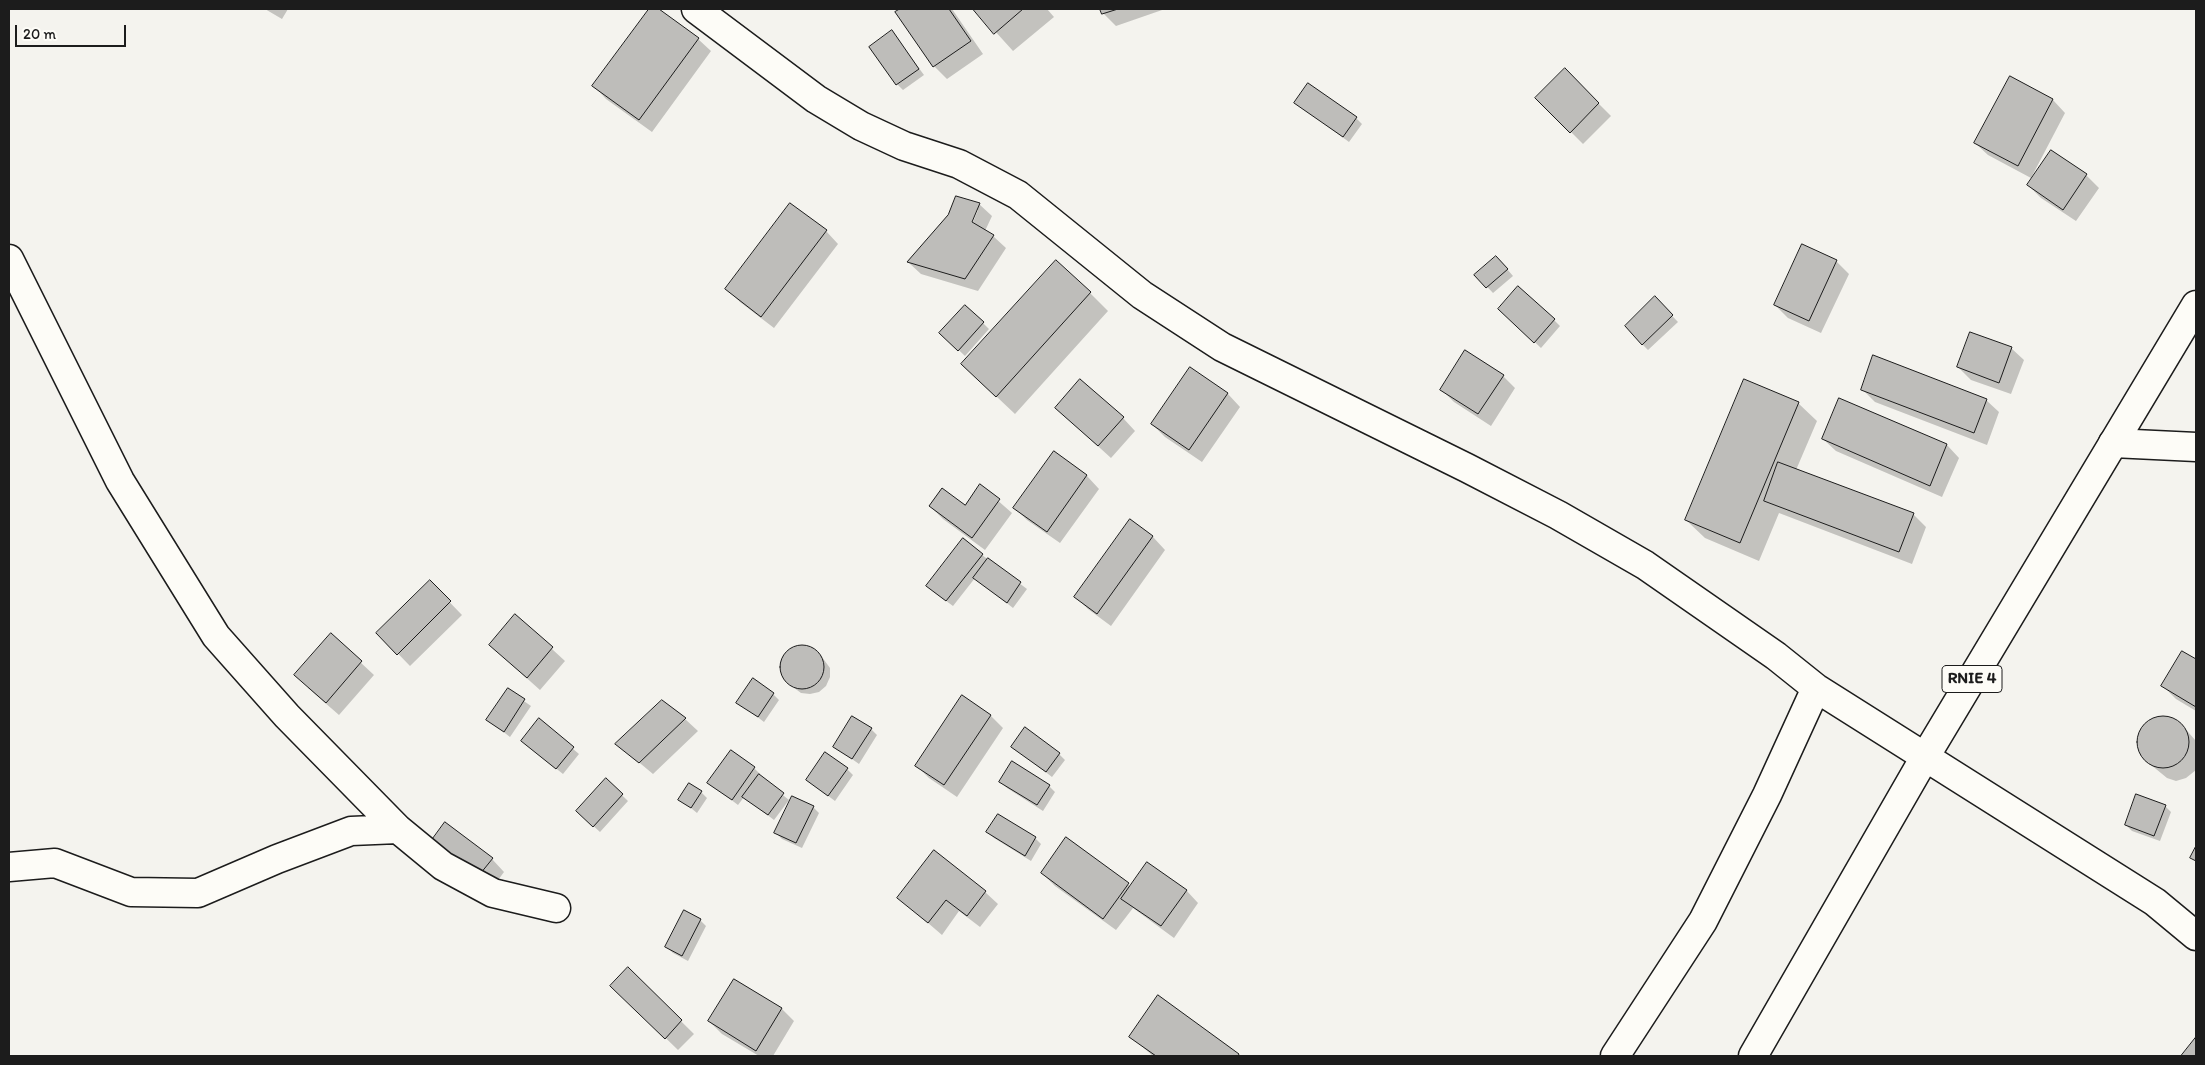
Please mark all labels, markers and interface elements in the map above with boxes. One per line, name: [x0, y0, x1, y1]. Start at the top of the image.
scale bar: [18, 15, 129, 47]
text: 20 m: [23, 25, 56, 43]
road number: RNIE 4: [1942, 666, 2002, 692]

